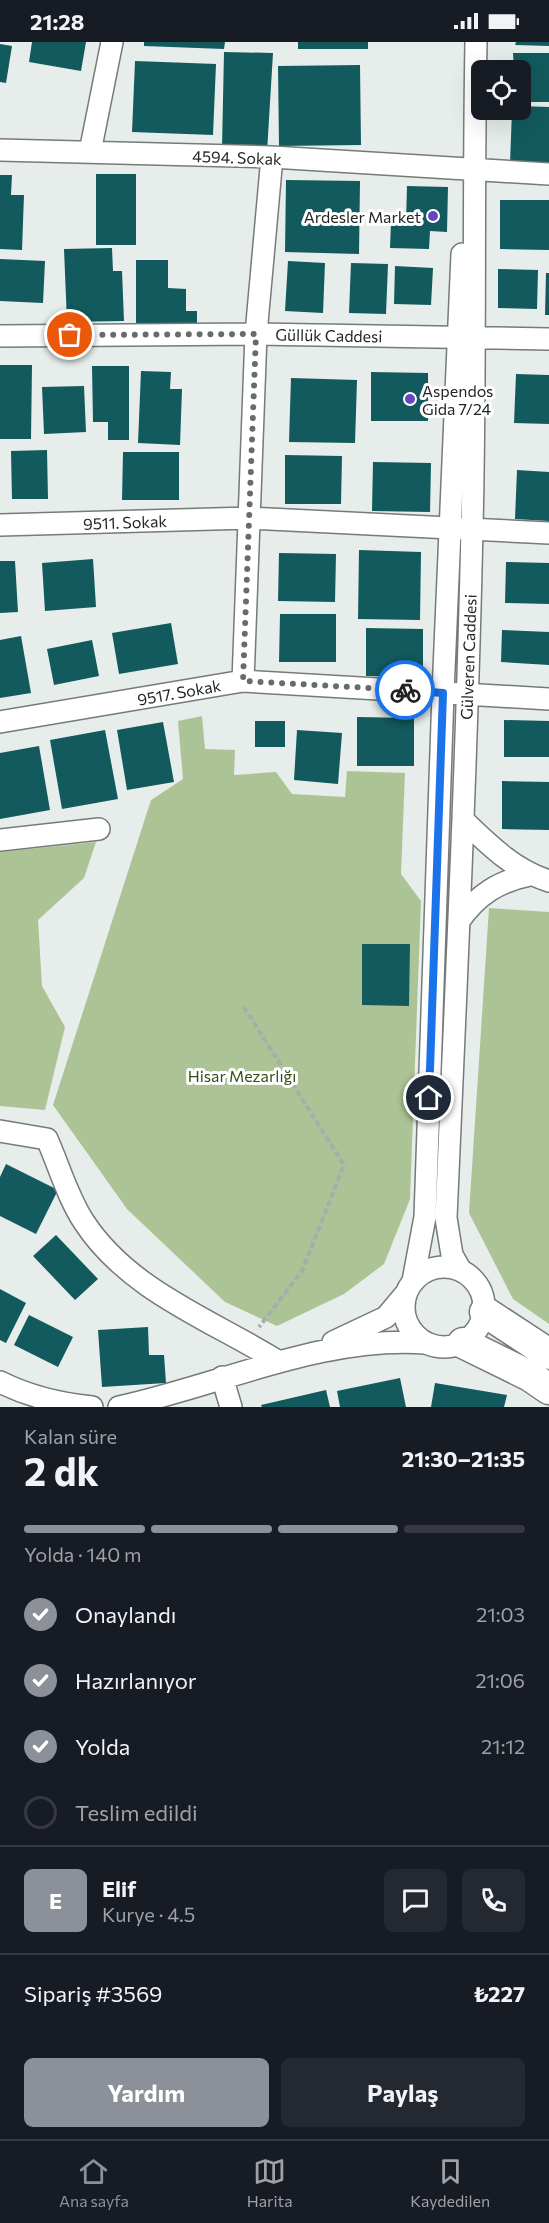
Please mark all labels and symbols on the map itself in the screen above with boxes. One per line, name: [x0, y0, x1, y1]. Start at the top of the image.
street label: 4594. Sokak: [192, 146, 282, 168]
place label: Ardesler Market: [304, 207, 421, 226]
marker: Ardesler Market: [426, 209, 440, 223]
pin: [44, 309, 95, 360]
street label: Güllük Caddesi: [275, 325, 383, 345]
place label: Aspendos Gida 7/24: [422, 381, 493, 418]
marker: Aspendos Gida 7/24: [403, 392, 417, 406]
street label: 9511. Sokak: [83, 511, 168, 533]
street label: Gülveren Caddesi: [456, 594, 480, 720]
courier: [375, 660, 435, 720]
street label: 9517. Sokak: [136, 675, 223, 709]
park label: Hisar Mezarlığı: [188, 1066, 296, 1085]
pin: [403, 1072, 454, 1123]

